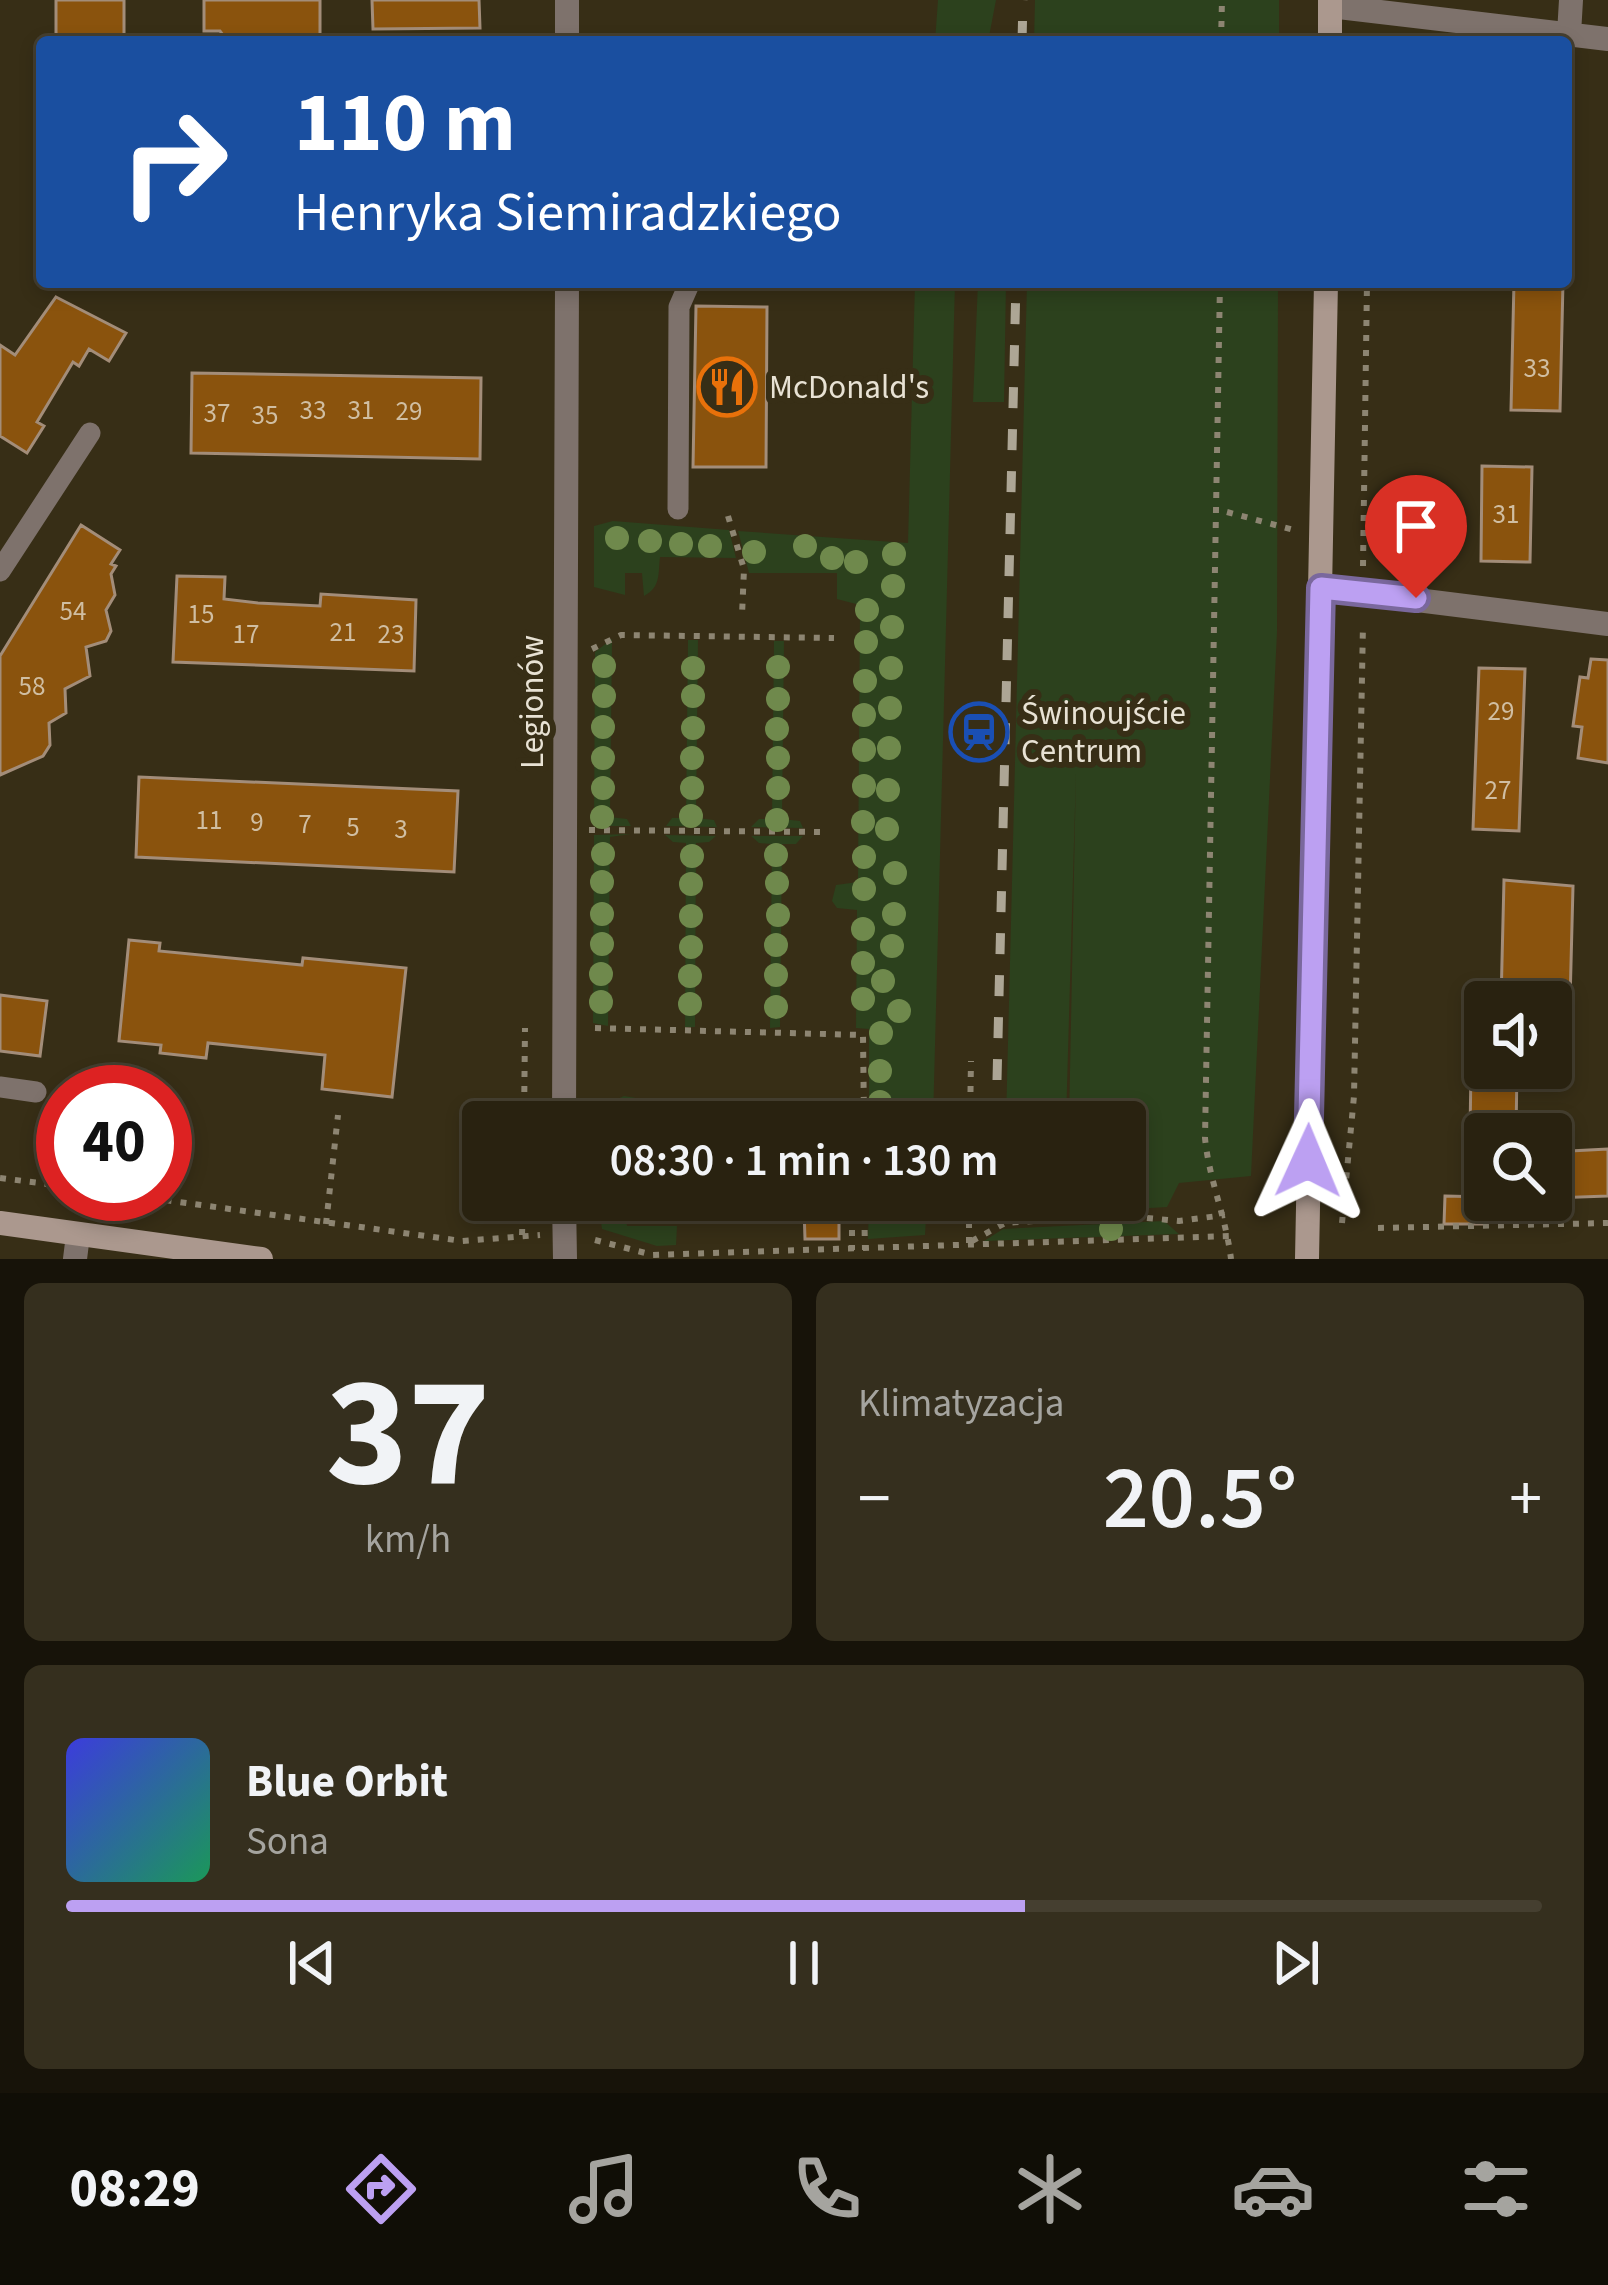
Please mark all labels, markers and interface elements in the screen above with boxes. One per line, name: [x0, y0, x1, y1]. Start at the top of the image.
text: 110 m: [294, 64, 516, 184]
icon: right: [96, 84, 252, 240]
text: Henryka Siemiradzkiego: [294, 175, 842, 252]
house number: 33: [1524, 349, 1550, 388]
restaurant icon: McDonald's: [696, 356, 758, 418]
place label: McDonald's: [769, 364, 929, 411]
house number: 33: [300, 391, 326, 430]
house number: 31: [348, 391, 374, 430]
house number: 29: [396, 392, 422, 431]
house number: 37: [204, 394, 230, 433]
house number: 35: [252, 396, 278, 435]
pin: [1365, 475, 1467, 598]
icon: arrive: [1383, 493, 1449, 559]
house number: 31: [1493, 495, 1519, 534]
house number: 54: [60, 592, 86, 631]
house number: 15: [188, 595, 214, 634]
house number: 21: [330, 613, 356, 652]
house number: 17: [233, 615, 259, 654]
house number: 23: [378, 615, 404, 654]
street label: Legionów: [509, 635, 556, 769]
house number: 58: [19, 667, 45, 706]
place label: Świnoujście Centrum: [1021, 690, 1186, 775]
house number: 29: [1488, 692, 1514, 731]
station icon: Świnoujście Centrum: [948, 701, 1010, 763]
house number: 27: [1485, 771, 1511, 810]
house number: 11: [196, 801, 222, 840]
house number: 9: [250, 803, 264, 842]
house number: 7: [298, 805, 312, 844]
house number: 5: [346, 808, 360, 847]
house number: 3: [394, 810, 408, 849]
map controls: [1464, 981, 1572, 1221]
button: sound: [1464, 981, 1572, 1089]
speed limit sign: 40: [36, 1065, 192, 1221]
position arrow: [1245, 1098, 1371, 1224]
button: search: [1464, 1113, 1572, 1221]
text: 08:30 · 1 min · 130 m: [610, 1129, 998, 1193]
text: 37: [326, 1323, 490, 1545]
text: Klimatyzacja: [858, 1376, 1064, 1432]
text: 20.5°: [1103, 1435, 1297, 1563]
text: −: [858, 1452, 891, 1546]
text: +: [1509, 1452, 1542, 1546]
text: km/h: [365, 1512, 451, 1568]
text: Blue Orbit: [246, 1750, 448, 1814]
text: Sona: [246, 1814, 329, 1870]
icon: previous: [279, 1930, 345, 1996]
icon: pause: [771, 1930, 837, 1996]
icon: next: [1263, 1930, 1329, 1996]
icon: directions: [339, 2147, 423, 2231]
icon: music: [562, 2147, 646, 2231]
icon: phone: [785, 2147, 869, 2231]
icon: climate: [1008, 2147, 1092, 2231]
icon: car: [1231, 2147, 1315, 2231]
icon: filters: [1454, 2147, 1538, 2231]
text: 08:29: [70, 2151, 200, 2228]

